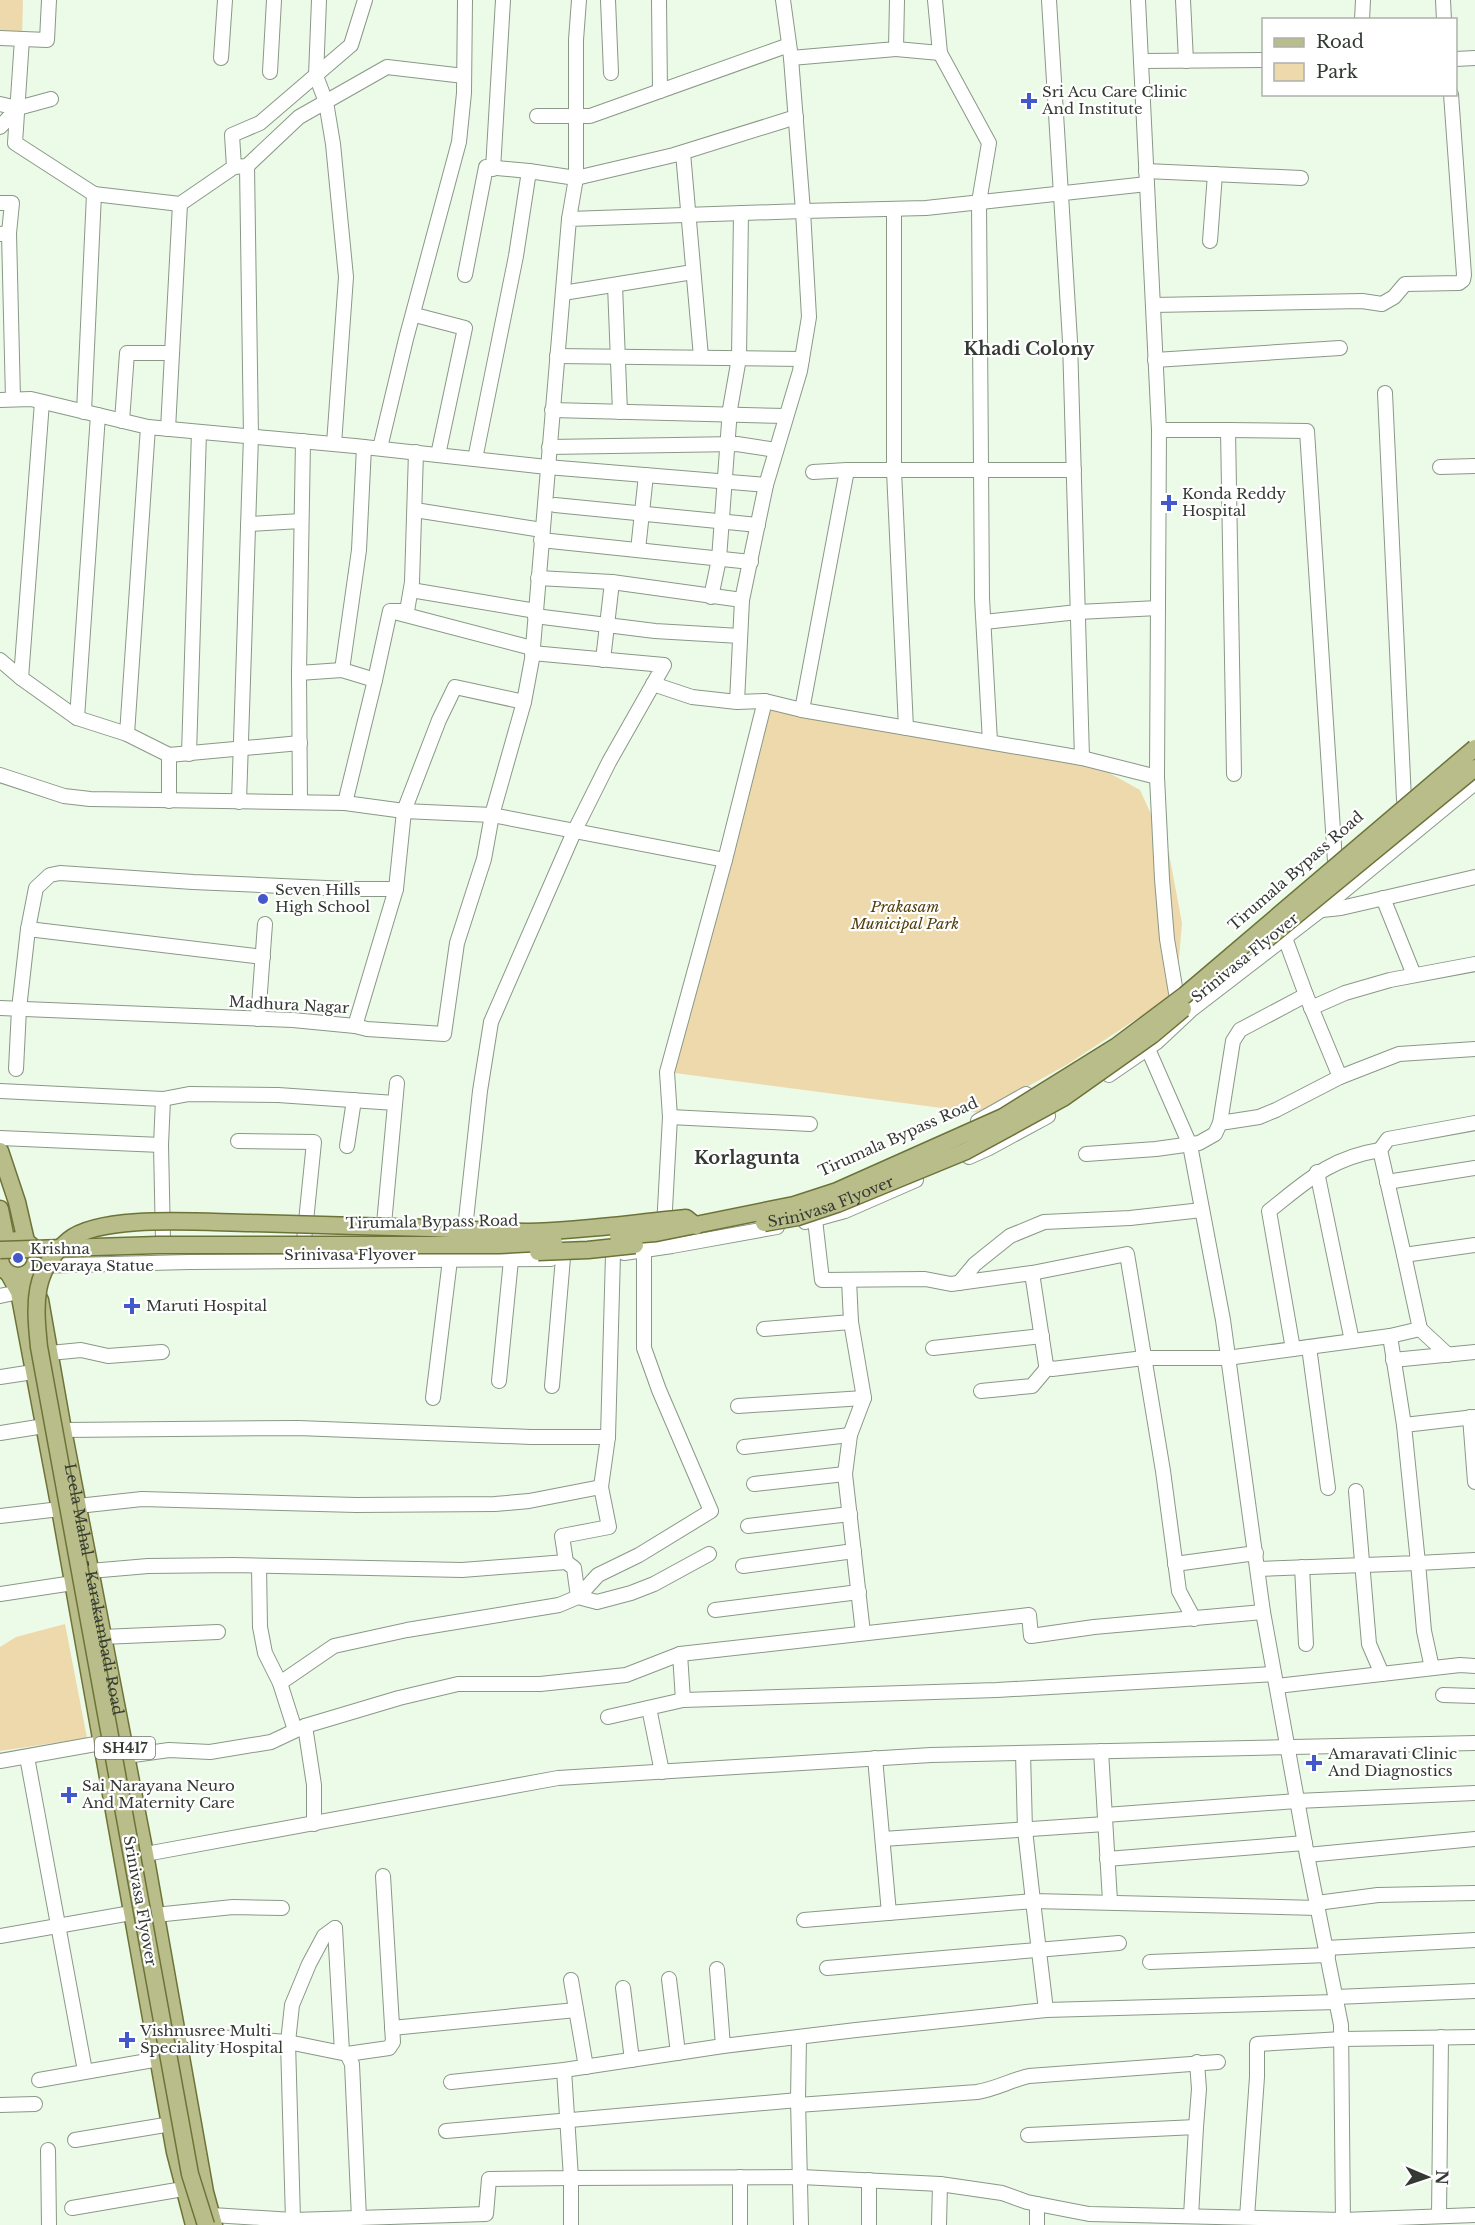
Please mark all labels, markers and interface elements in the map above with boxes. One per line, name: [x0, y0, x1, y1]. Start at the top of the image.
legend: [1262, 18, 1457, 96]
text: Road: [1316, 31, 1364, 53]
text: Park: [1316, 61, 1358, 83]
place label: Sri Acu Care Clinic And Institute: [1041, 82, 1187, 118]
marker: Sri Acu Care Clinic And Institute: [1020, 92, 1038, 110]
district label: Khadi Colony: [964, 338, 1095, 360]
place label: Konda Reddy Hospital: [1182, 484, 1286, 520]
marker: Konda Reddy Hospital: [1160, 494, 1178, 512]
street label: Tirumala Bypass Road: [1224, 807, 1367, 934]
place label: Seven Hills High School: [275, 880, 370, 916]
marker: Seven Hills High School: [256, 892, 270, 906]
park label: Prakasam Municipal Park: [850, 897, 959, 933]
street label: Srinivasa Flyover: [1187, 908, 1303, 1007]
street label: Madhura Nagar: [228, 992, 351, 1017]
street label: Tirumala Bypass Road: [815, 1093, 981, 1180]
district label: Korlagunta: [694, 1147, 801, 1169]
street label: Srinivasa Flyover: [766, 1171, 897, 1231]
street label: Tirumala Bypass Road: [345, 1210, 519, 1233]
place label: Krishna Devaraya Statue: [30, 1239, 154, 1275]
street label: Srinivasa Flyover: [284, 1245, 417, 1264]
marker: Krishna Devaraya Statue: [11, 1251, 25, 1265]
place label: Maruti Hospital: [146, 1296, 267, 1315]
marker: Maruti Hospital: [123, 1297, 141, 1315]
street label: Leela Mahal - Karakambadi Road: [61, 1462, 128, 1717]
road number: SH417: [95, 1737, 155, 1759]
place label: Amaravati Clinic And Diagnostics: [1327, 1744, 1457, 1780]
marker: Amaravati Clinic And Diagnostics: [1305, 1754, 1323, 1772]
place label: Sai Narayana Neuro And Maternity Care: [81, 1776, 235, 1812]
marker: Sai Narayana Neuro And Maternity Care: [60, 1786, 78, 1804]
street label: Srinivasa Flyover: [120, 1834, 161, 1968]
place label: Vishnusree Multi Speciality Hospital: [139, 2021, 283, 2057]
marker: Vishnusree Multi Speciality Hospital: [118, 2031, 136, 2049]
north arrow: [1397, 2147, 1457, 2207]
text: N: [1432, 2170, 1452, 2185]

